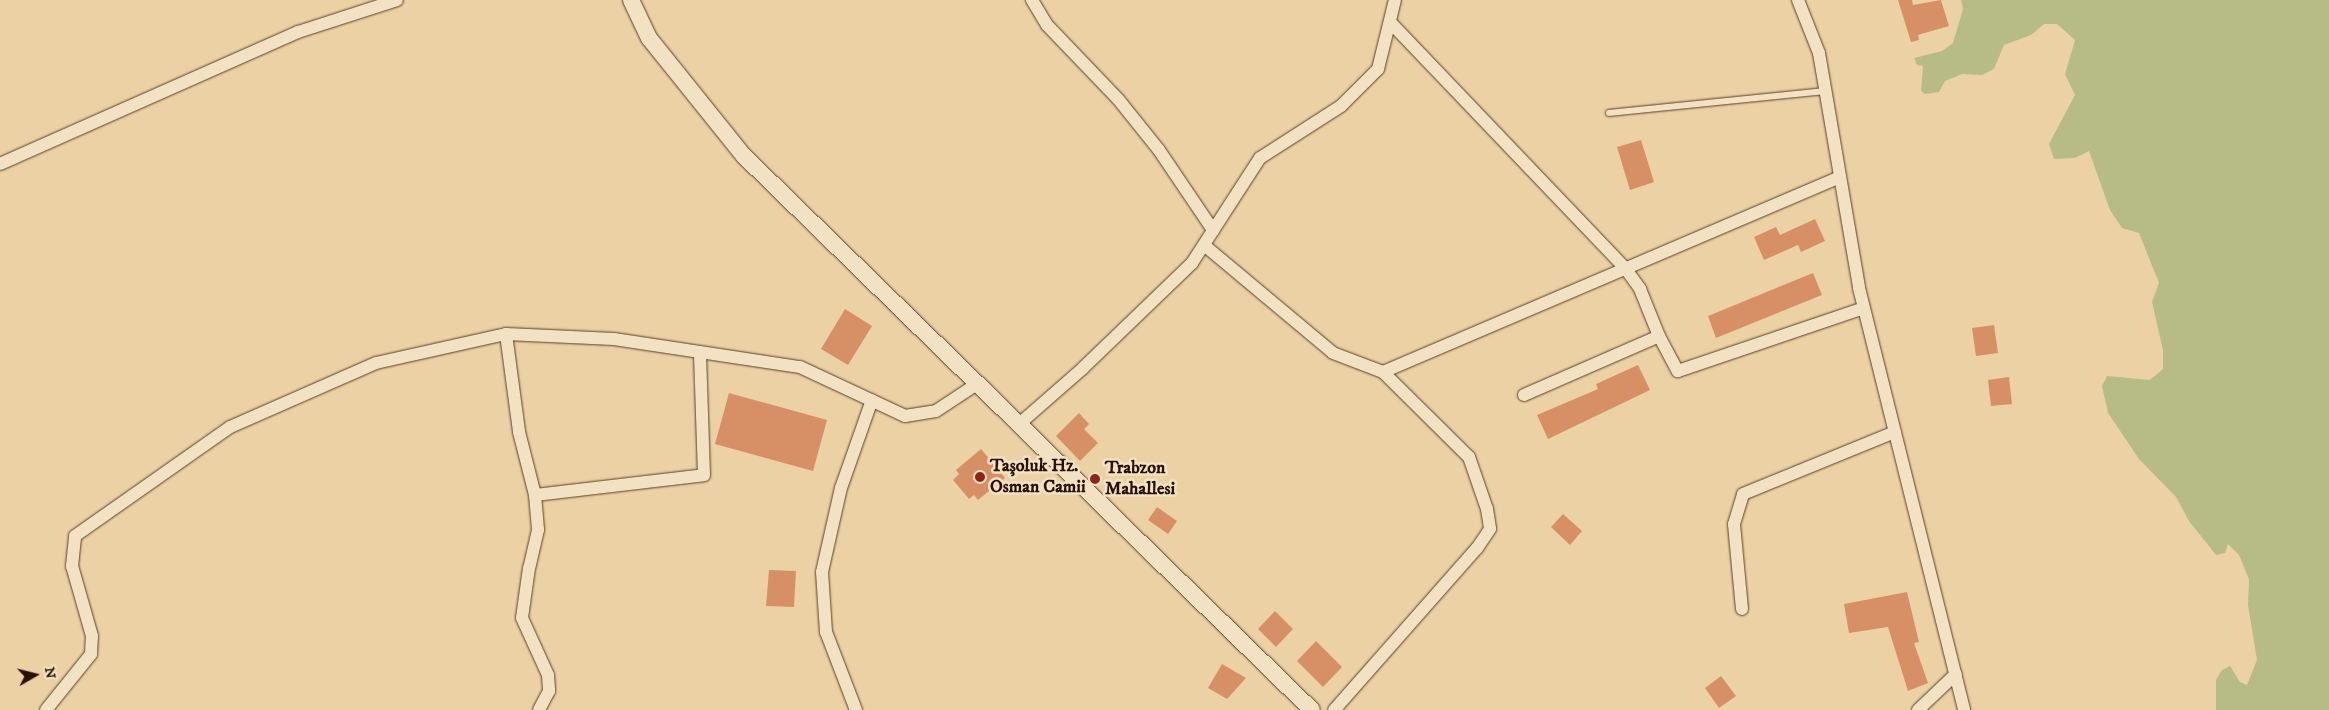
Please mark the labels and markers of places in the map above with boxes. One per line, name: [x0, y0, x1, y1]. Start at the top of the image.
place label: Taşoluk Hz. Osman Camii: [990, 456, 1086, 498]
place label: Trabzon Mahallesi: [1105, 458, 1175, 500]
marker: Taşoluk Hz. Osman Camii: [974, 471, 986, 483]
marker: Trabzon Mahallesi: [1089, 473, 1101, 485]

